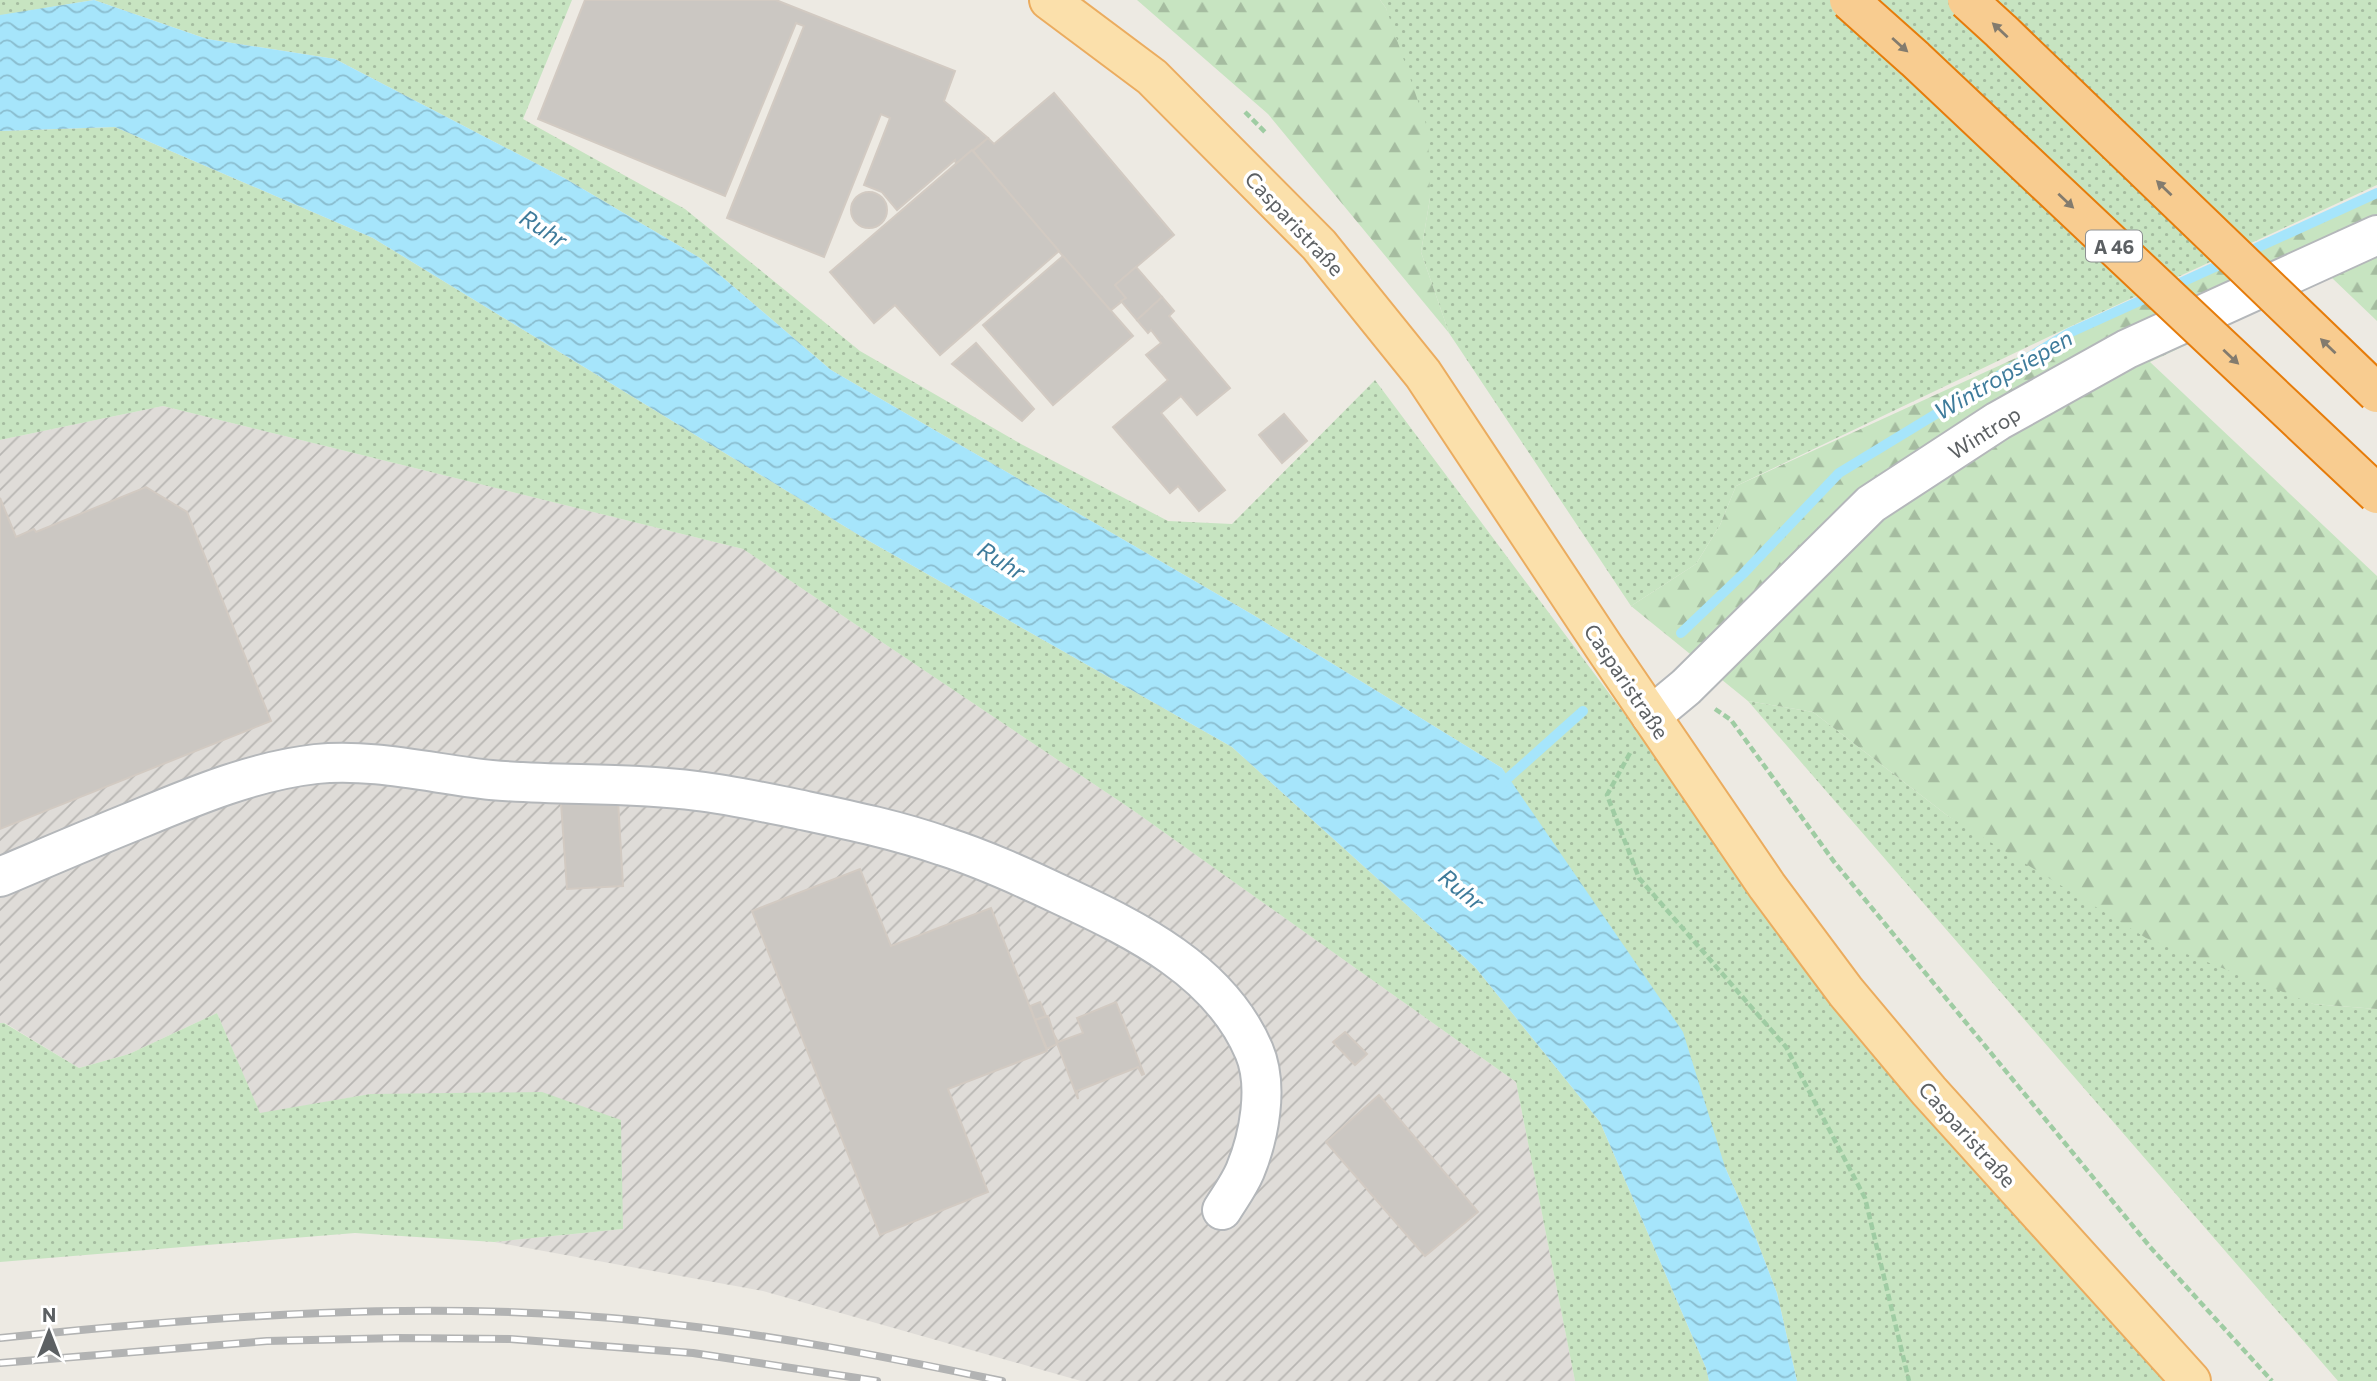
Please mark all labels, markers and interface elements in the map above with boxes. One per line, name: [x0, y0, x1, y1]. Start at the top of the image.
one-way arrow: [1992, 23, 2009, 39]
one-way arrow: [1891, 37, 1909, 53]
street label: Casparistraße: [1240, 166, 1350, 280]
one-way arrow: [2156, 181, 2173, 197]
one-way arrow: [2057, 192, 2074, 208]
water label: Ruhr: [515, 203, 574, 254]
road number: A 46: [2086, 230, 2142, 262]
water label: Wintropsiepen: [1929, 323, 2077, 425]
one-way arrow: [2320, 339, 2337, 355]
one-way arrow: [2222, 348, 2239, 364]
street label: Wintrop: [1943, 400, 2025, 464]
water label: Ruhr: [973, 535, 1032, 586]
street label: Casparistraße: [1579, 619, 1675, 743]
water label: Ruhr: [1434, 862, 1491, 916]
street label: Casparistraße: [1914, 1076, 2022, 1192]
north arrow: [14, 1297, 84, 1367]
text: N: [42, 1303, 56, 1326]

